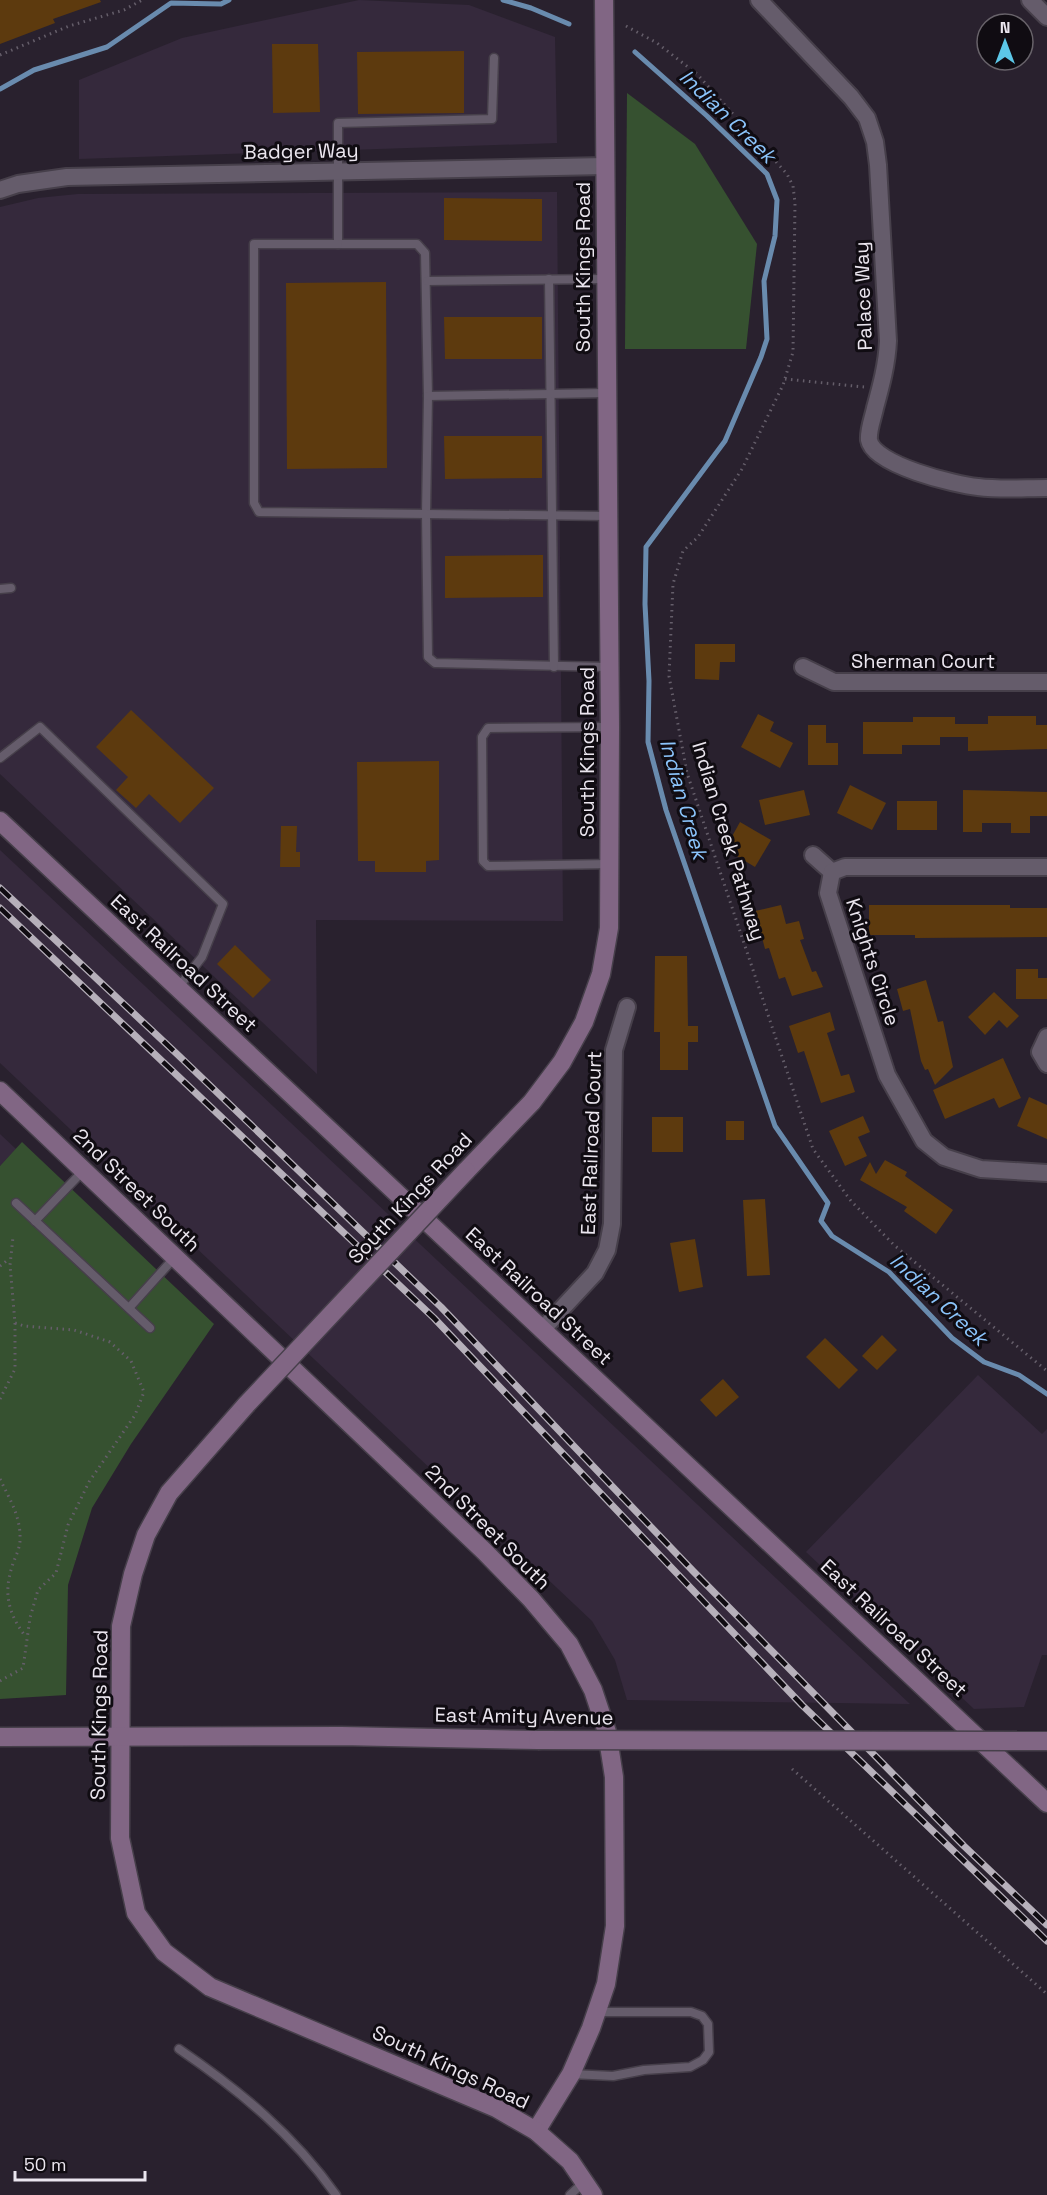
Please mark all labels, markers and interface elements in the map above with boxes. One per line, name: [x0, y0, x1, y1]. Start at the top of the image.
north arrow: [975, 12, 1035, 72]
text: N: [1000, 17, 1010, 38]
water label: Indian Creek: [674, 63, 784, 171]
street label: Badger Way: [243, 137, 359, 165]
street label: South Kings Road: [570, 182, 596, 352]
street label: Palace Way: [848, 241, 878, 351]
street label: Sherman Court: [851, 648, 995, 674]
street label: South Kings Road: [574, 667, 600, 837]
water label: Indian Creek: [654, 736, 715, 865]
street label: Indian Creek Pathway: [686, 738, 772, 944]
street label: East Railroad Street: [105, 888, 263, 1038]
street label: Knights Circle: [840, 895, 906, 1029]
street label: East Railroad Court: [575, 1050, 607, 1236]
street label: 2nd Street South: [68, 1123, 206, 1257]
street label: South Kings Road: [342, 1127, 478, 1269]
street label: East Railroad Street: [460, 1221, 618, 1371]
water label: Indian Creek: [884, 1247, 996, 1353]
street label: 2nd Street South: [420, 1459, 556, 1595]
street label: East Railroad Street: [815, 1553, 973, 1703]
street label: South Kings Road: [85, 1630, 113, 1800]
street label: East Amity Avenue: [434, 1701, 614, 1731]
street label: South Kings Road: [368, 2019, 534, 2115]
scale bar: [15, 2144, 146, 2182]
text: 50 m: [24, 2153, 66, 2176]

